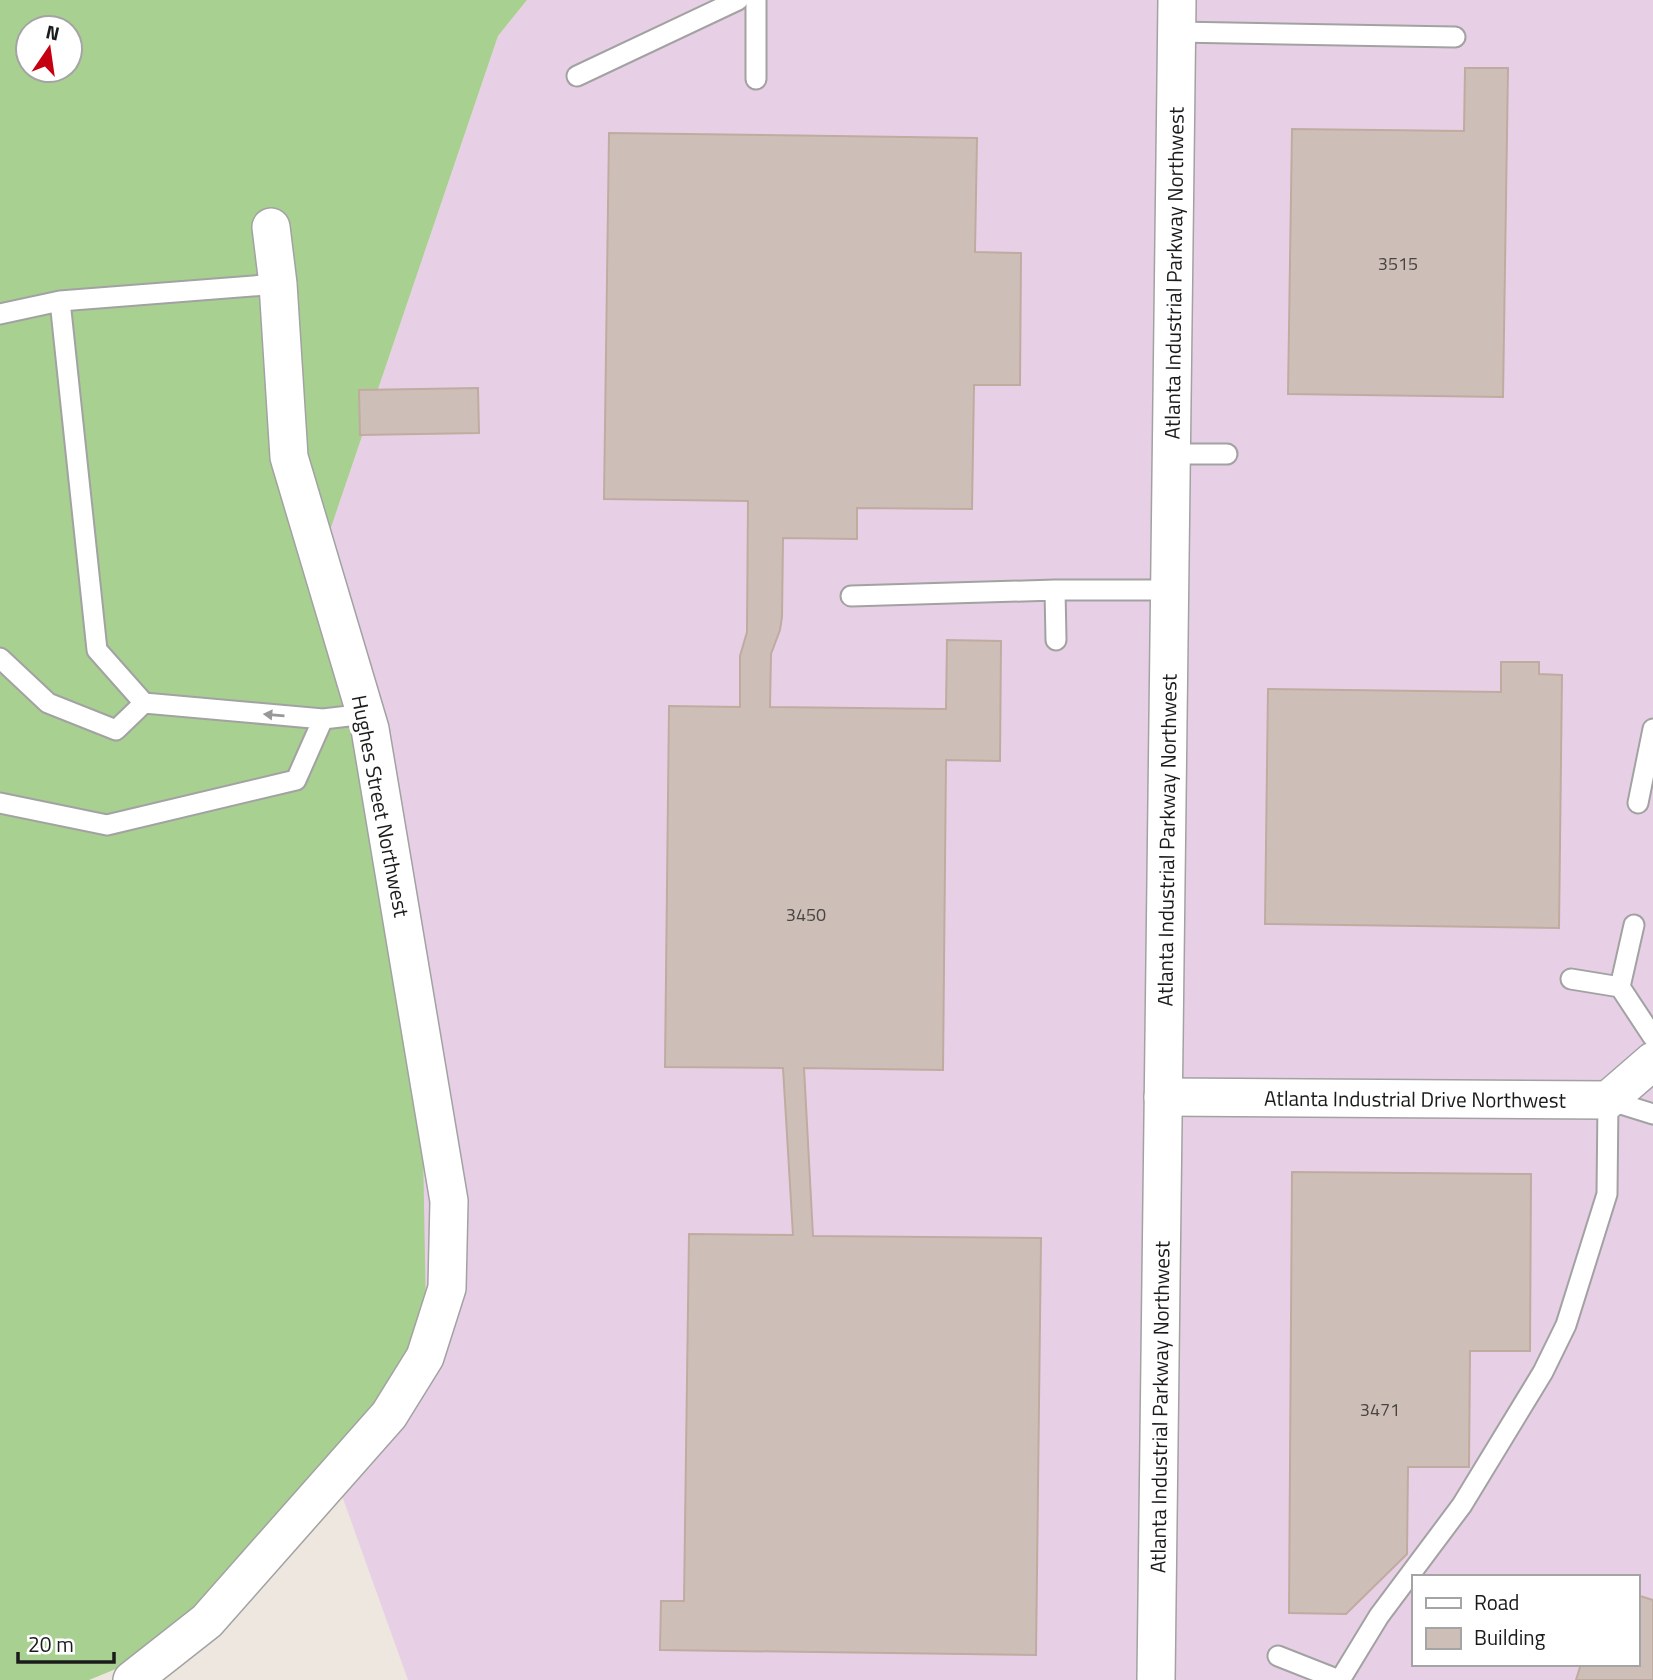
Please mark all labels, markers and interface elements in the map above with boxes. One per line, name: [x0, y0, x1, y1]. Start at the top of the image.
north arrow: [14, 14, 84, 84]
text: N: [43, 16, 63, 48]
street label: Atlanta Industrial Parkway Northwest: [1156, 106, 1192, 440]
house number: 3515: [1378, 250, 1418, 277]
street label: Atlanta Industrial Parkway Northwest: [1148, 673, 1185, 1007]
street label: Hughes Street Northwest: [344, 692, 418, 920]
one-way arrow: [263, 709, 285, 720]
house number: 3450: [786, 901, 826, 928]
street label: Atlanta Industrial Drive Northwest: [1264, 1082, 1567, 1116]
street label: Atlanta Industrial Parkway Northwest: [1141, 1240, 1177, 1573]
house number: 3471: [1360, 1396, 1400, 1423]
legend: [1412, 1575, 1639, 1666]
text: Road: [1474, 1586, 1519, 1618]
scale bar: [18, 1620, 114, 1664]
text: Building: [1474, 1621, 1546, 1653]
text: 20 m: [28, 1628, 74, 1660]

